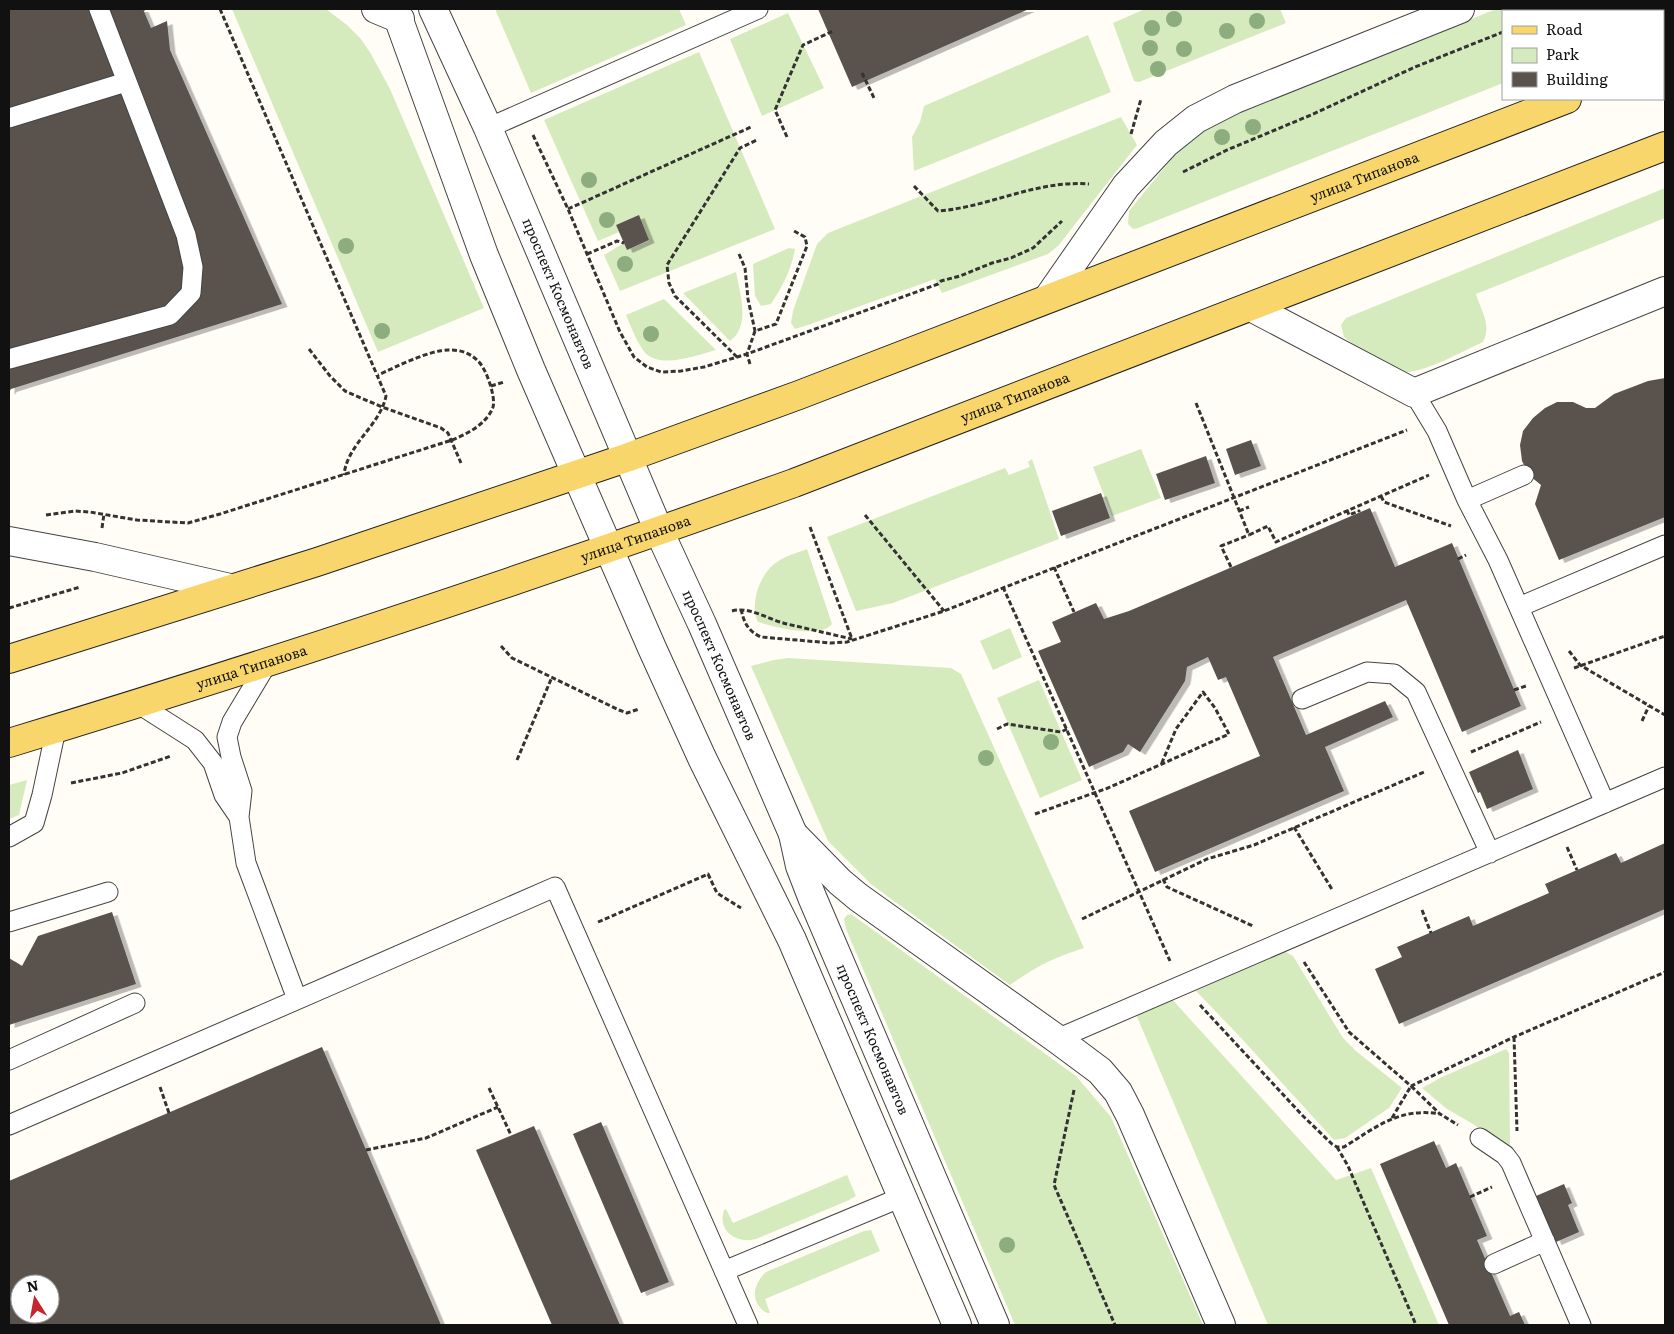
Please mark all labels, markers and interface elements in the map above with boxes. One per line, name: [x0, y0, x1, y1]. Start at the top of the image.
legend: [1502, 10, 1664, 100]
text: Road: [1546, 17, 1582, 40]
text: Park: [1546, 42, 1580, 65]
text: Building: [1546, 67, 1608, 90]
street label: улица Типанова: [1307, 146, 1422, 206]
street label: проспект Космонавтов: [518, 215, 600, 372]
street label: улица Типанова: [957, 366, 1072, 427]
street label: улица Типанова: [577, 509, 693, 566]
street label: проспект Космонавтов: [678, 586, 762, 743]
street label: улица Типанова: [193, 639, 310, 693]
street label: проспект Космонавтов: [833, 960, 915, 1118]
north arrow: [10, 1274, 60, 1324]
text: N: [25, 1274, 40, 1296]

